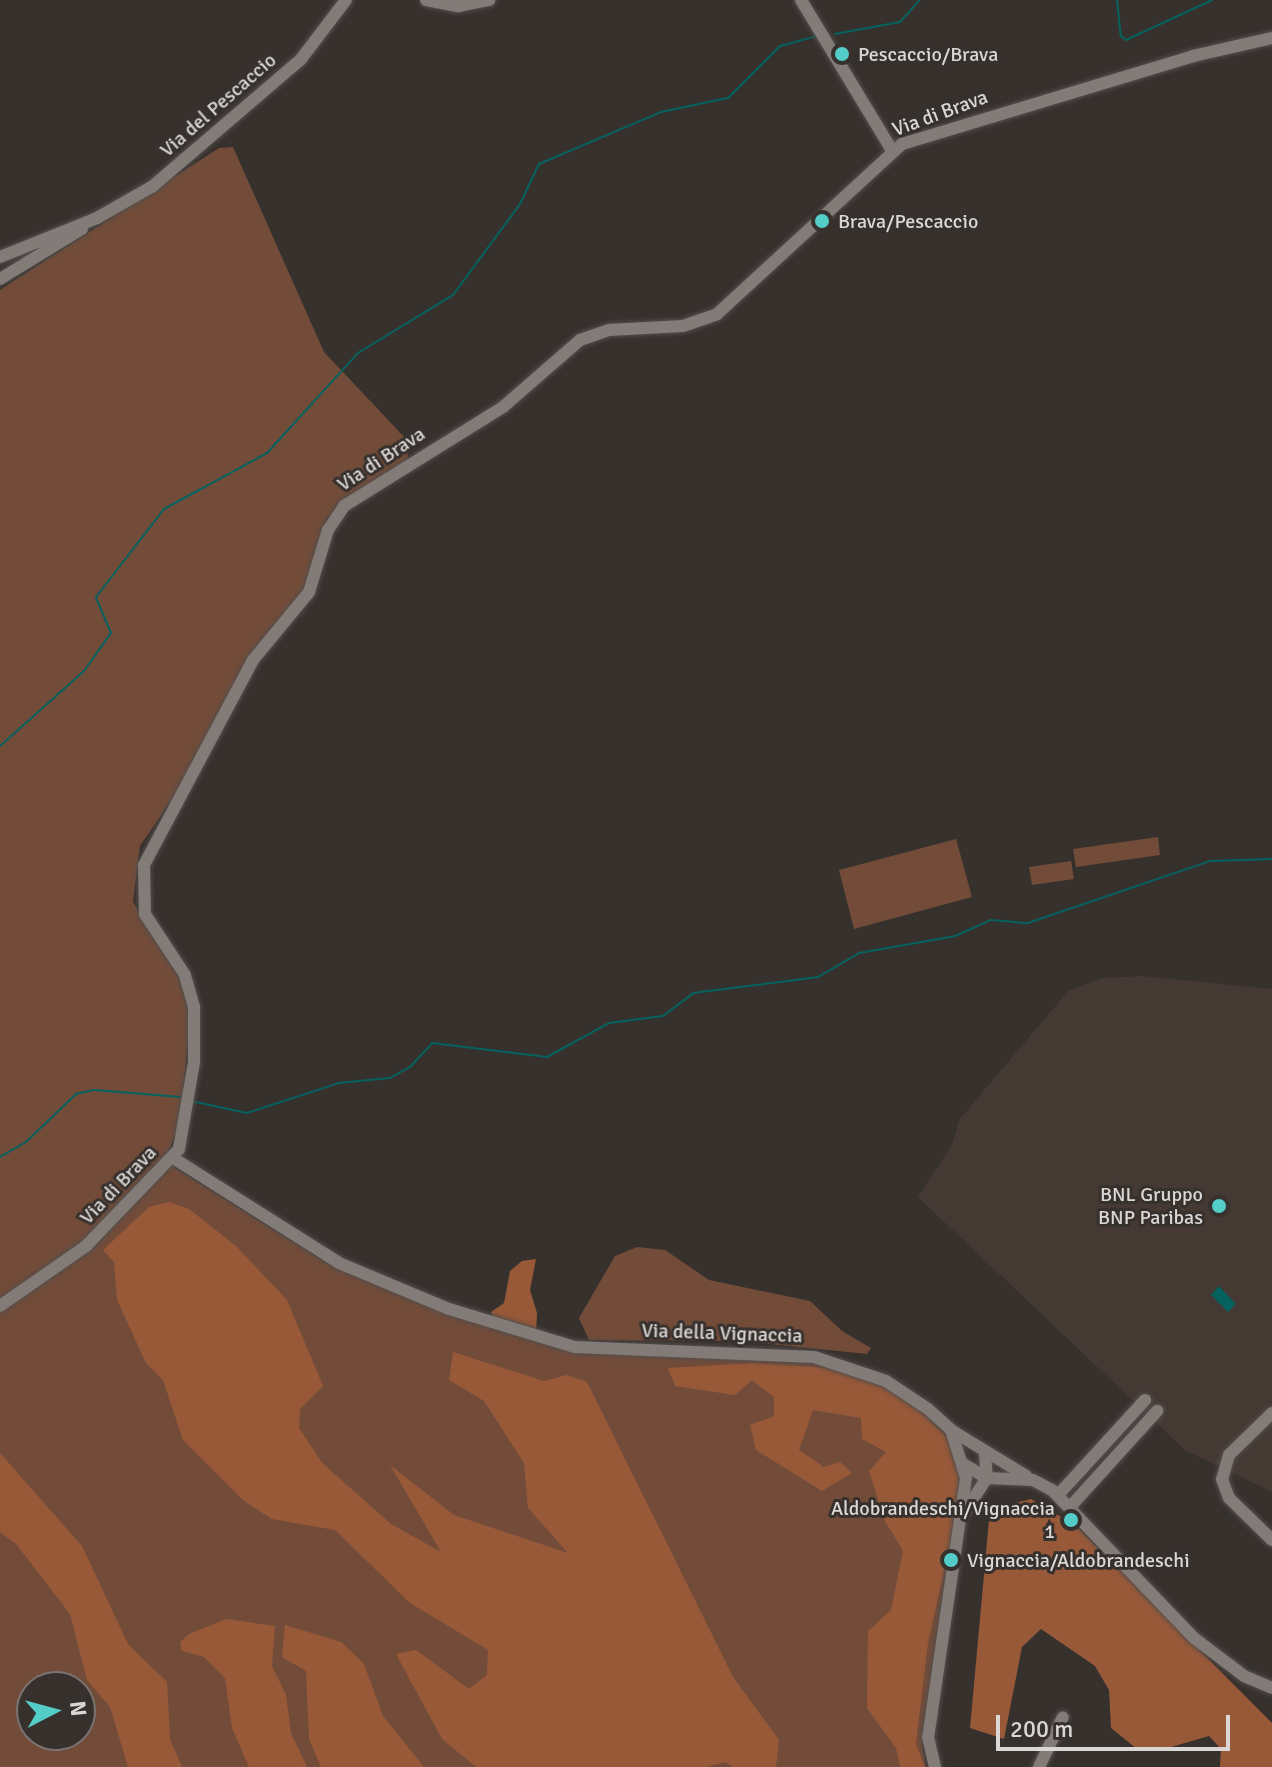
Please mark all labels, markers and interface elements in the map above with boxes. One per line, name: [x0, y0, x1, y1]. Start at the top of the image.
place label: Pescaccio/Brava: [858, 42, 998, 66]
marker: Pescaccio/Brava: [833, 45, 851, 63]
street label: Via del Pescaccio: [155, 48, 281, 162]
street label: Via di Brava: [889, 85, 991, 141]
place label: Brava/Pescaccio: [838, 209, 978, 233]
marker: Brava/Pescaccio: [813, 212, 831, 230]
street label: Via di Brava: [333, 422, 429, 496]
street label: Via di Brava: [75, 1141, 161, 1229]
place label: BNL Gruppo BNP Paribas: [1098, 1182, 1203, 1229]
marker: BNL Gruppo BNP Paribas: [1210, 1197, 1228, 1215]
street label: Via della Vignaccia: [641, 1318, 803, 1348]
place label: Aldobrandeschi/Vignaccia 1: [831, 1496, 1055, 1543]
marker: Aldobrandeschi/Vignaccia 1: [1062, 1511, 1080, 1529]
place label: Vignaccia/Aldobrandeschi: [967, 1548, 1190, 1572]
marker: Vignaccia/Aldobrandeschi: [942, 1551, 960, 1569]
north arrow: [16, 1671, 96, 1751]
scale bar: [1000, 1699, 1234, 1749]
text: N: [64, 1700, 93, 1718]
text: 200 m: [1010, 1714, 1073, 1744]

